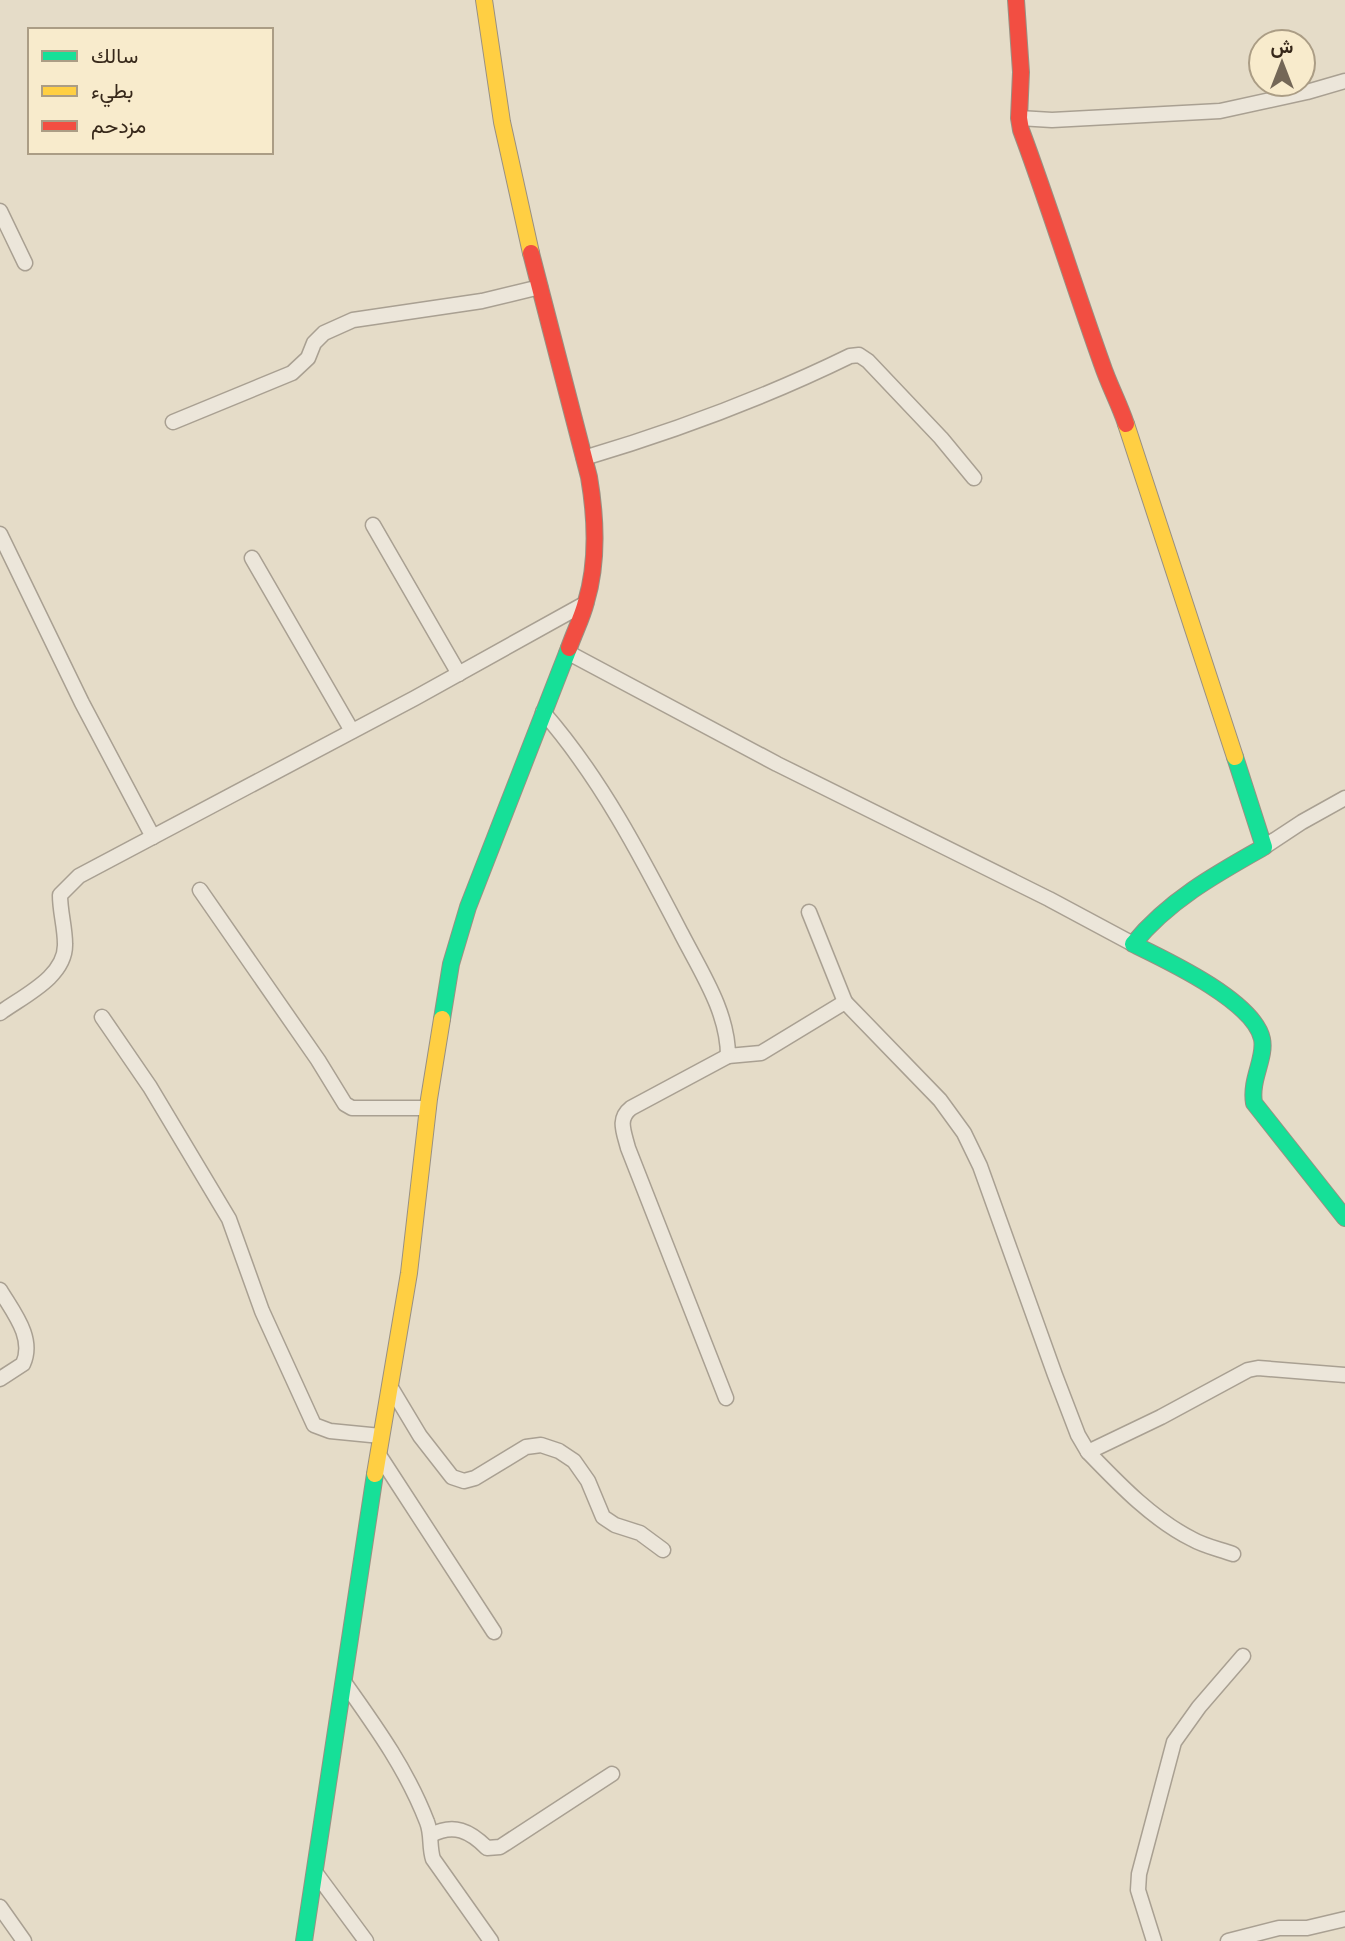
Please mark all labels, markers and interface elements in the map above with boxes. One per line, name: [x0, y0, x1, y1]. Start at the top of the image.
legend: [28, 28, 273, 154]
north arrow: [1247, 28, 1317, 98]
text: ش: [1271, 34, 1294, 58]
text: سالك: [91, 42, 138, 69]
text: بطيء: [91, 77, 134, 108]
text: مزدحم: [91, 112, 146, 140]

